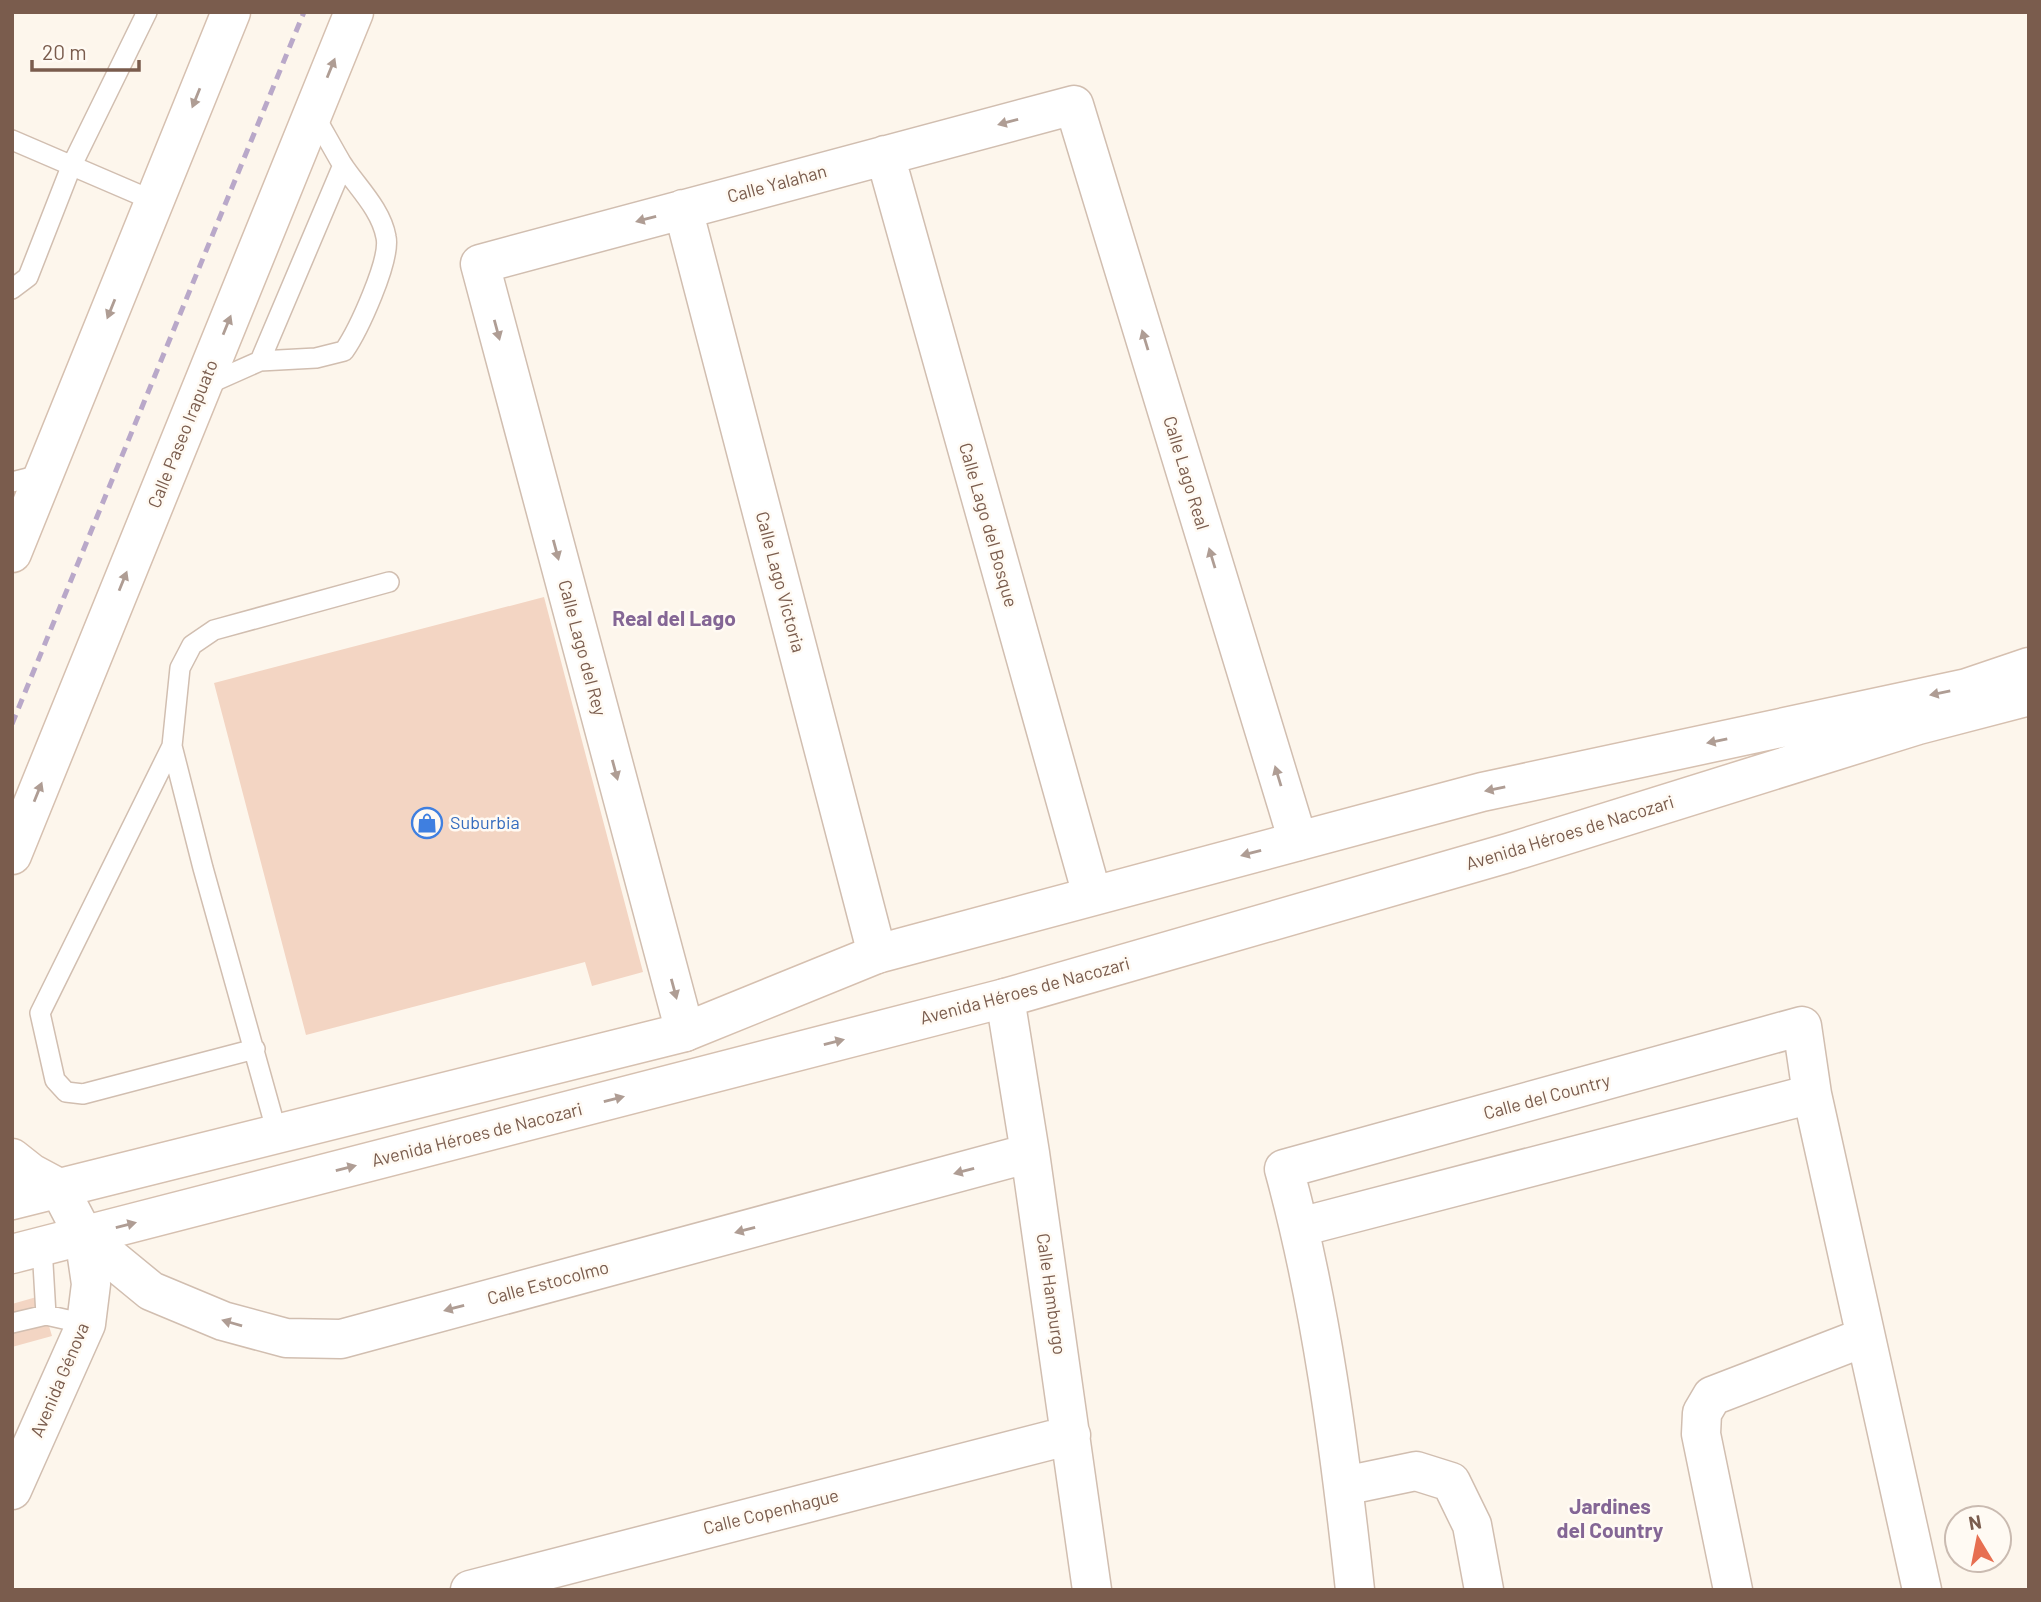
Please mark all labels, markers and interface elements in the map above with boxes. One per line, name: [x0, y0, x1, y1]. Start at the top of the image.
scale bar: [32, 28, 138, 72]
text: 20 m: [42, 39, 87, 64]
one-way arrow: [326, 58, 337, 79]
one-way arrow: [190, 88, 201, 109]
one-way arrow: [997, 117, 1019, 128]
street label: Calle Yalahan: [725, 159, 829, 207]
one-way arrow: [635, 214, 657, 225]
one-way arrow: [105, 299, 116, 320]
one-way arrow: [222, 314, 233, 335]
one-way arrow: [492, 319, 503, 341]
one-way arrow: [1140, 330, 1150, 351]
street label: Calle Paseo Irapuato: [142, 356, 222, 511]
street label: Calle Lago Real: [1159, 413, 1215, 532]
street label: Calle Lago del Bosque: [955, 440, 1023, 609]
street label: Calle Lago Victoria: [752, 509, 810, 655]
one-way arrow: [551, 539, 562, 561]
one-way arrow: [1206, 547, 1216, 568]
one-way arrow: [118, 570, 129, 591]
street label: Calle Lago del Rey: [554, 577, 612, 718]
district label: Real del Lago: [612, 605, 736, 630]
one-way arrow: [1929, 688, 1951, 699]
one-way arrow: [1706, 736, 1728, 747]
one-way arrow: [610, 759, 621, 781]
one-way arrow: [1272, 765, 1282, 786]
one-way arrow: [33, 781, 44, 802]
one-way arrow: [1484, 783, 1506, 794]
street label: Avenida Héroes de Nacozari: [1463, 790, 1676, 874]
shop icon: Suburbia: [410, 806, 444, 840]
place label: Suburbia: [450, 811, 520, 833]
one-way arrow: [1240, 848, 1262, 859]
street label: Avenida Héroes de Nacozari: [917, 951, 1132, 1029]
one-way arrow: [669, 979, 679, 1000]
one-way arrow: [823, 1036, 845, 1047]
street label: Calle del Country: [1481, 1069, 1613, 1124]
one-way arrow: [603, 1093, 625, 1104]
street label: Avenida Héroes de Nacozari: [369, 1097, 584, 1171]
one-way arrow: [335, 1162, 357, 1173]
one-way arrow: [953, 1166, 975, 1177]
one-way arrow: [115, 1219, 137, 1230]
one-way arrow: [733, 1225, 755, 1236]
street label: Calle Hamburgo: [1033, 1232, 1071, 1356]
street label: Calle Estocolmo: [485, 1255, 611, 1309]
one-way arrow: [443, 1303, 465, 1314]
one-way arrow: [222, 1318, 243, 1328]
street label: Avenida Génova: [25, 1319, 93, 1440]
street label: Calle Copenhague: [701, 1484, 841, 1539]
district label: Jardines del Country: [1557, 1493, 1664, 1542]
north arrow: [1943, 1504, 2013, 1574]
text: N: [1967, 1509, 1983, 1534]

